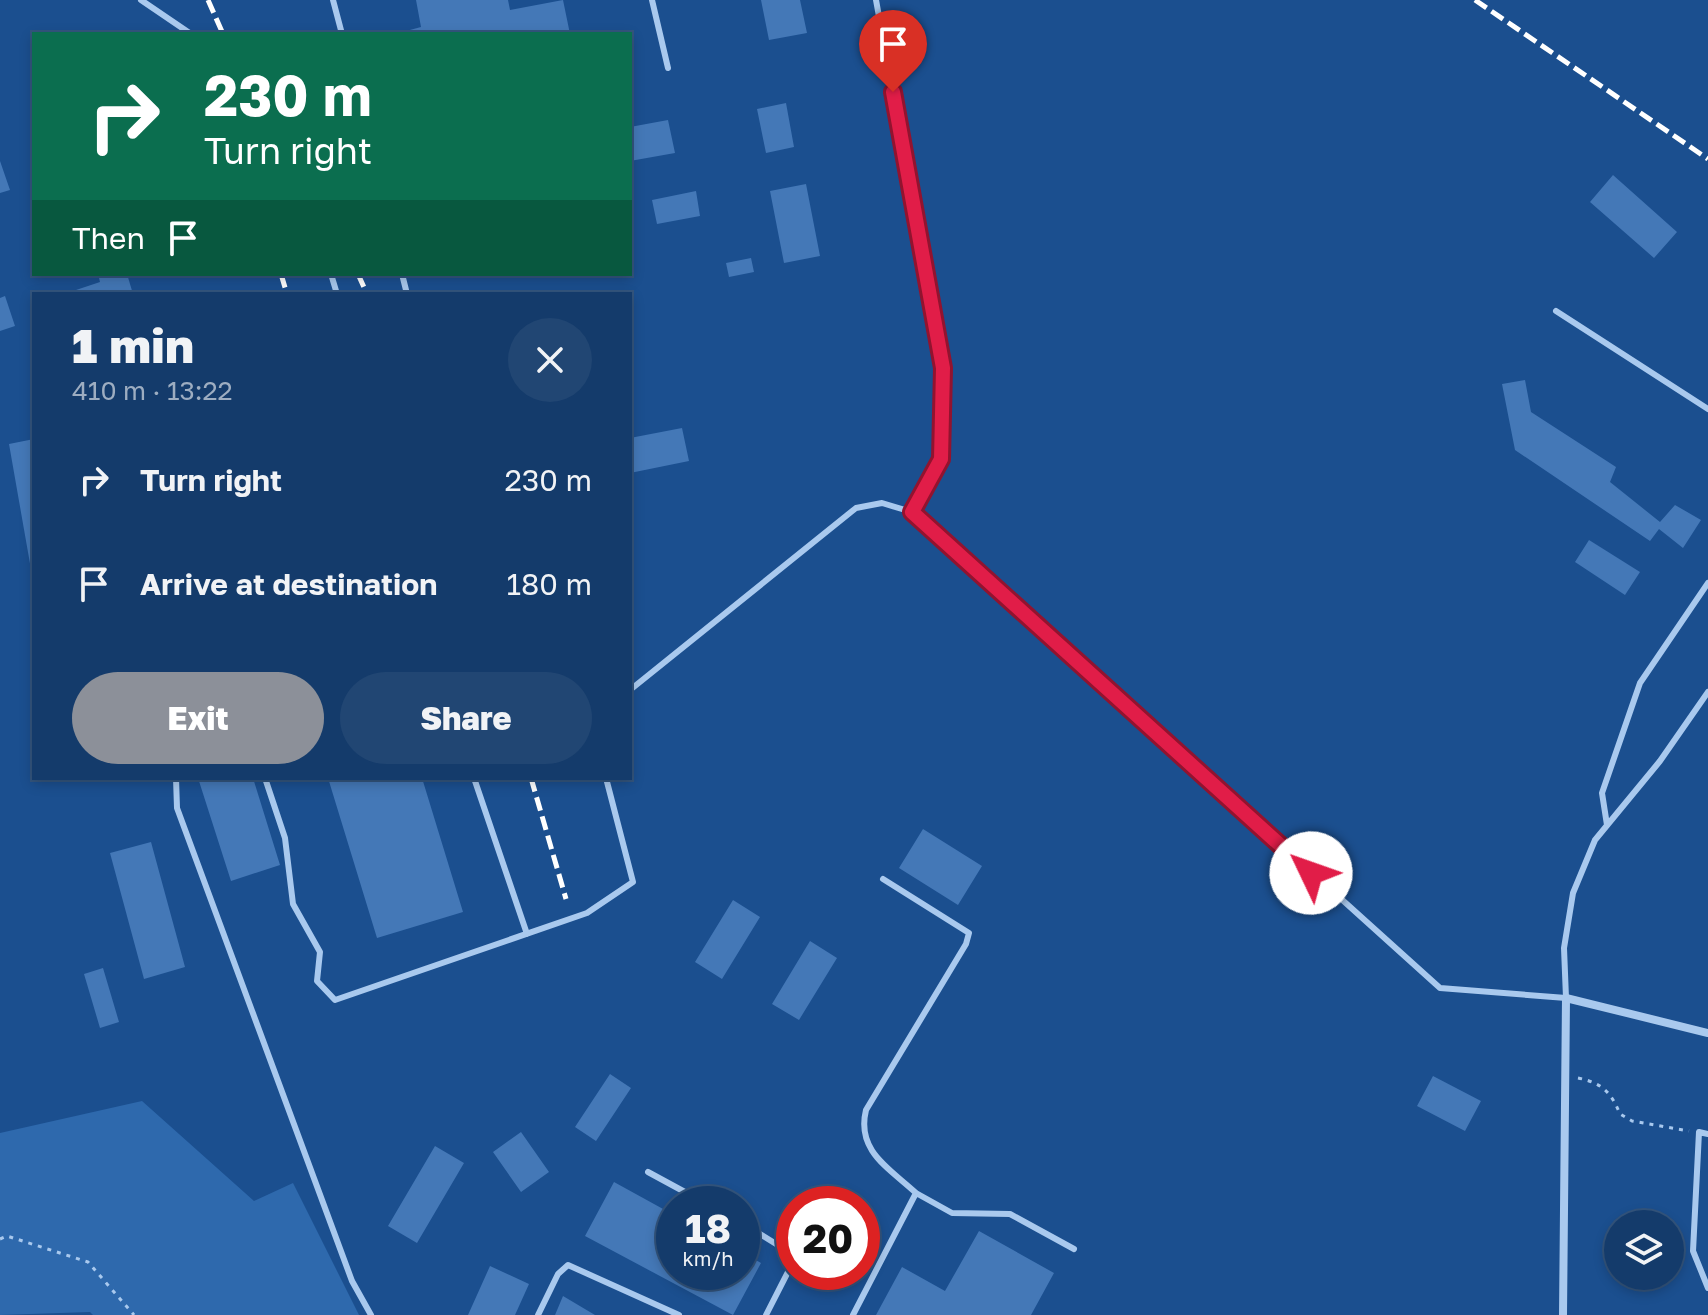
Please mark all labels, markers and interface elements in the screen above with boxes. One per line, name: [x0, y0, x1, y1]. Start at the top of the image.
pin: [859, 10, 927, 92]
icon: arrive: [871, 22, 915, 66]
text: 230 m: [204, 61, 372, 128]
icon: right: [72, 64, 176, 168]
text: Turn right: [204, 129, 372, 172]
icon: arrive: [161, 216, 205, 260]
text: Then: [72, 220, 145, 256]
text: 1 min: [72, 316, 194, 374]
button: close: [508, 318, 592, 402]
text: 410 m · 13:22: [72, 375, 233, 406]
icon: right: [72, 458, 116, 502]
text: Turn right: [140, 462, 282, 498]
text: 230 m: [504, 462, 592, 498]
icon: arrive: [72, 562, 116, 606]
text: Arrive at destination: [140, 566, 437, 602]
text: 180 m: [507, 566, 592, 602]
button: Exit: [72, 672, 324, 764]
button: Share: [340, 672, 592, 764]
position arrow: [1269, 831, 1353, 915]
speed limit sign: 20: [776, 1186, 880, 1290]
text: 18: [685, 1204, 731, 1252]
map controls: [1604, 1210, 1684, 1290]
button: layers: [1604, 1210, 1684, 1290]
text: km/h: [683, 1246, 733, 1270]

